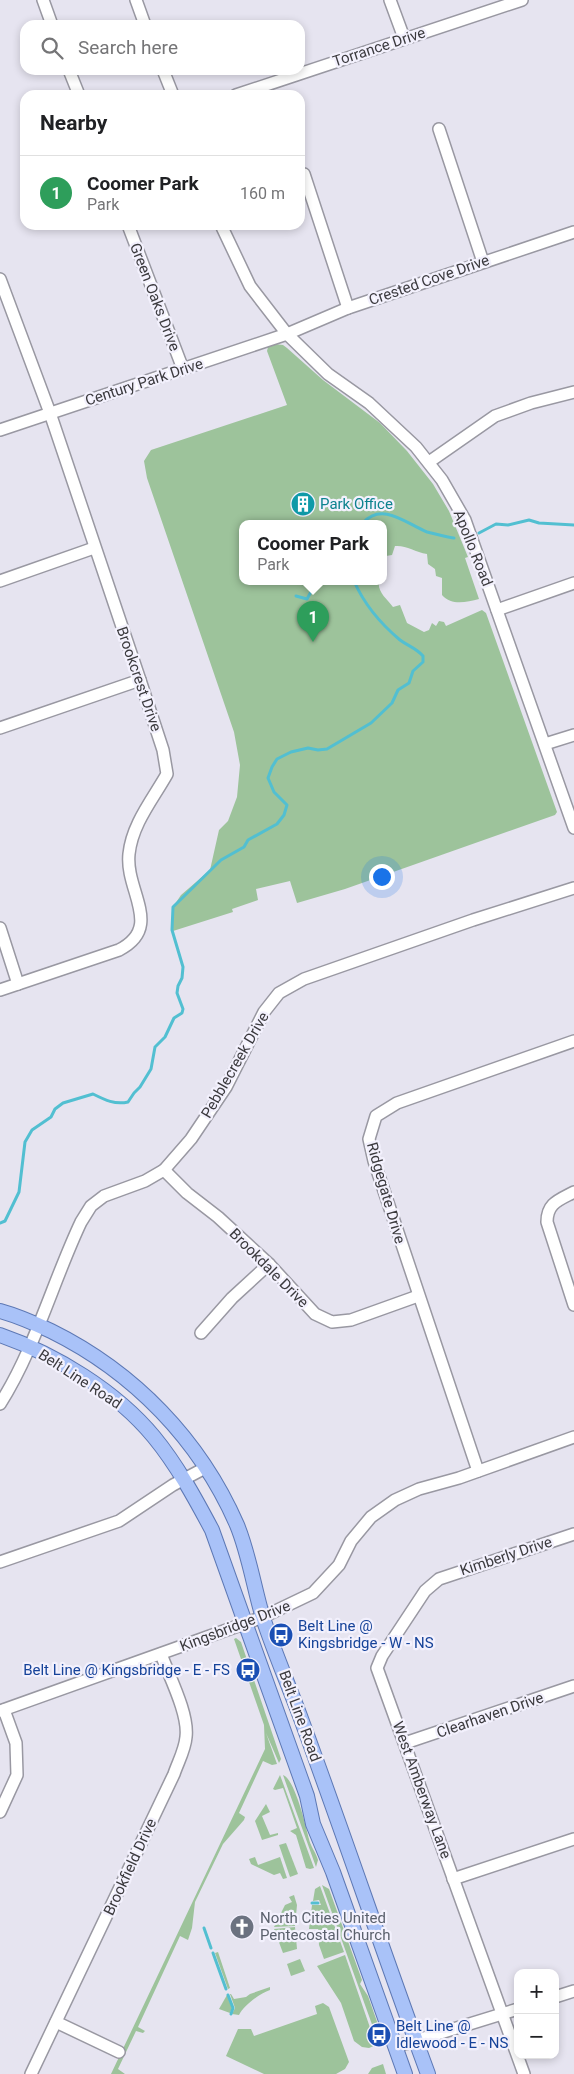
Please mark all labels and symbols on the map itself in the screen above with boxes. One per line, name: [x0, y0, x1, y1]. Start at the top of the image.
street label: Torrance Drive: [330, 24, 428, 70]
street label: Green Oaks Drive: [126, 240, 184, 354]
street label: Crested Cove Drive: [366, 251, 492, 309]
street label: Century Park Drive: [83, 354, 205, 410]
building icon: Park Office: [290, 491, 316, 517]
place label: Park Office: [320, 495, 393, 513]
street label: Apollo Road: [450, 507, 496, 589]
pin: 1: [297, 601, 329, 642]
street label: Brookcrest Drive: [113, 624, 165, 734]
your location: [369, 864, 395, 890]
street label: Pebblecreek Drive: [197, 1009, 273, 1121]
street label: Ridgegate Drive: [363, 1140, 409, 1246]
street label: Brookdale Drive: [226, 1225, 312, 1311]
street label: Belt Line Road: [35, 1345, 125, 1413]
street label: Kimberly Drive: [458, 1533, 554, 1579]
street label: Kingsbridge Drive: [177, 1597, 293, 1655]
place label: Belt Line @ Kingsbridge - W - NS: [298, 1617, 434, 1652]
bus stop icon: Belt Line @ Kingsbridge - W - NS: [268, 1622, 294, 1648]
bus stop icon: Belt Line @ Kingsbridge - E - FS: [235, 1657, 261, 1683]
place label: Belt Line @ Kingsbridge - E - FS: [23, 1661, 230, 1679]
street label: Belt Line Road: [275, 1668, 325, 1764]
street label: Clearhaven Drive: [434, 1688, 546, 1742]
street label: West Amberway Lane: [389, 1719, 455, 1861]
street label: Brookfield Drive: [100, 1816, 160, 1918]
place label: North Cities United Pentecostal Church: [260, 1909, 390, 1944]
church icon: North Cities United Pentecostal Church: [229, 1914, 255, 1940]
place label: Belt Line @ Idlewood - E - NS: [396, 2017, 508, 2052]
bus stop icon: Belt Line @ Idlewood - E - NS: [366, 2022, 392, 2048]

